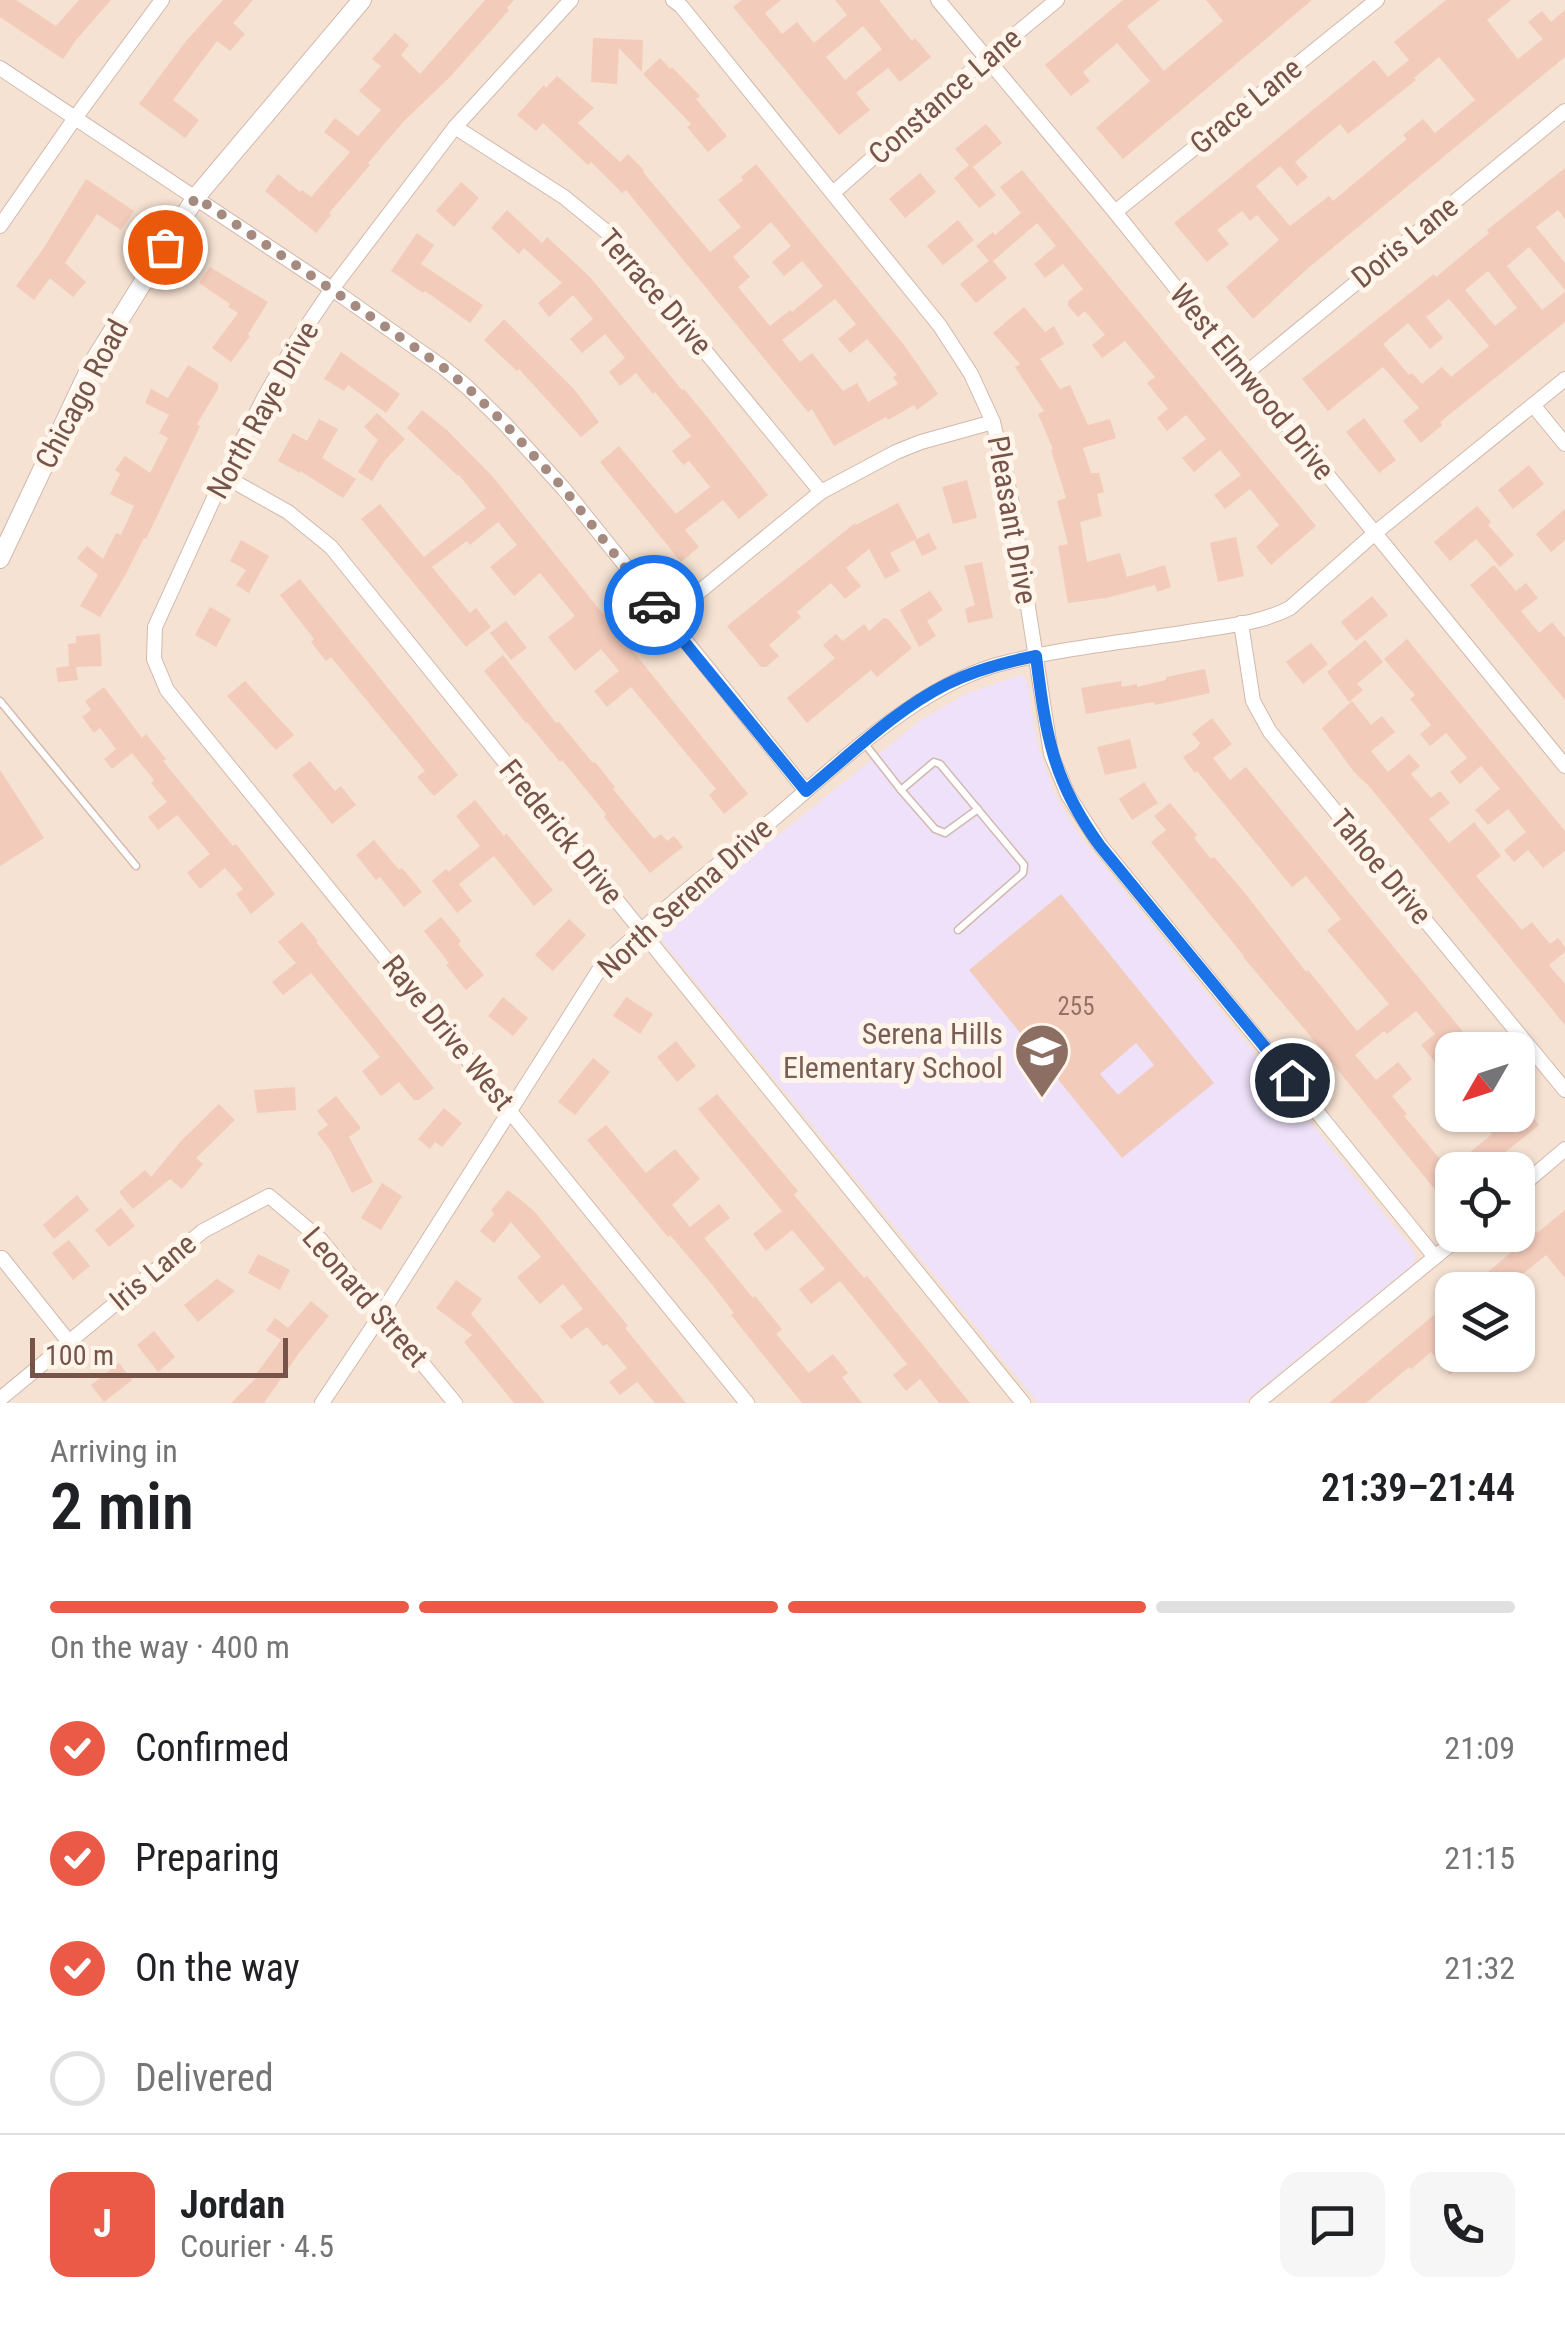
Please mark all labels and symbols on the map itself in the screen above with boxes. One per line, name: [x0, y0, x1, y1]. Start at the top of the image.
street label: Constance Lane: [861, 20, 1028, 171]
street label: Grace Lane: [1183, 50, 1308, 161]
street label: Doris Lane: [1345, 188, 1465, 295]
pin: [123, 205, 208, 290]
street label: Terrace Drive: [591, 222, 719, 362]
street label: West Elmwood Drive: [1163, 277, 1342, 487]
street label: Chicago Road: [28, 313, 135, 474]
street label: North Raye Drive: [200, 315, 326, 504]
street label: Pleasant Drive: [980, 433, 1045, 607]
courier: [604, 555, 704, 655]
street label: Frederick Drive: [492, 752, 630, 911]
street label: Tahoe Drive: [1323, 802, 1439, 931]
street label: North Serena Drive: [590, 810, 779, 985]
street label: Raye Drive West: [375, 948, 521, 1117]
house number: 255: [1057, 992, 1095, 1021]
place label: Serena Hills Elementary School: [783, 1016, 1003, 1085]
school or university icon: Serena Hills Elementary School: [1012, 1021, 1072, 1100]
north arrow: [1435, 1032, 1535, 1132]
pin: [1250, 1038, 1335, 1123]
street label: Leonard Street: [295, 1220, 435, 1374]
street label: Iris Lane: [103, 1226, 203, 1318]
scale bar: [30, 1333, 288, 1378]

